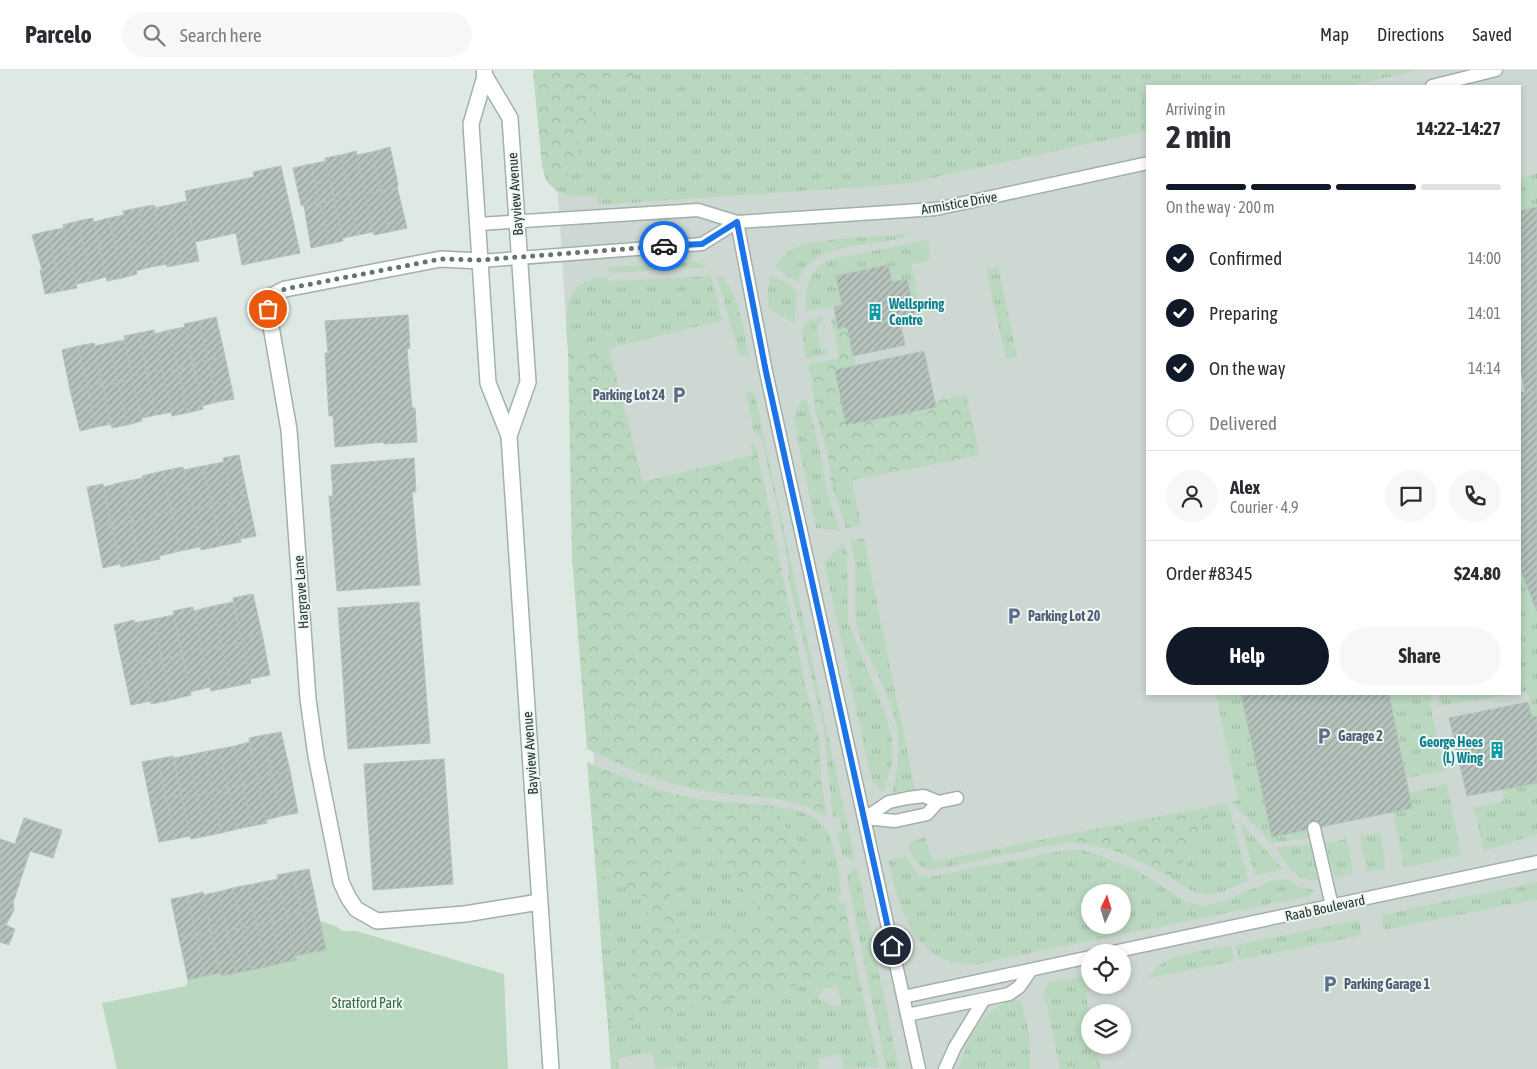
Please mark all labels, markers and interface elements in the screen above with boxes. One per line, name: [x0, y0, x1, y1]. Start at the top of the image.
search box: [122, 12, 472, 57]
text: Parcelo: [25, 21, 92, 48]
icon: search: [140, 21, 168, 49]
text: Search here: [180, 24, 262, 46]
text: Map: [1320, 24, 1349, 45]
text: Directions: [1377, 24, 1444, 45]
text: Saved: [1472, 24, 1512, 45]
text: Arriving in: [1166, 100, 1226, 118]
text: 14:22–14:27: [1416, 117, 1501, 139]
text: 2 min: [1166, 118, 1231, 155]
street label: Bayview Avenue: [504, 152, 526, 236]
street label: Armistice Drive: [920, 188, 998, 218]
text: On the way · 200 m: [1166, 198, 1275, 216]
courier: [639, 221, 689, 271]
icon: car: [650, 232, 678, 260]
icon: check: [1166, 244, 1194, 272]
text: Confirmed: [1209, 247, 1282, 269]
text: 14:00: [1468, 249, 1501, 267]
pin: [247, 288, 289, 330]
icon: bag: [254, 295, 282, 323]
place label: Wellspring Centre: [888, 296, 945, 328]
icon: check: [1166, 299, 1194, 327]
building icon: Wellspring Centre: [865, 302, 885, 322]
text: Preparing: [1209, 302, 1278, 324]
text: 14:01: [1468, 304, 1501, 322]
icon: check: [1166, 354, 1194, 382]
text: On the way: [1209, 357, 1286, 379]
text: 14:14: [1468, 359, 1501, 377]
parking icon: Parking Lot 24: [669, 385, 689, 405]
place label: Parking Lot 24: [593, 387, 665, 403]
text: Delivered: [1209, 412, 1277, 434]
button: person: [1166, 470, 1218, 522]
button: chat: [1385, 470, 1437, 522]
button: phone: [1449, 470, 1501, 522]
text: Alex: [1230, 476, 1260, 498]
text: Courier · 4.9: [1230, 498, 1299, 516]
street label: Hargrave Lane: [290, 555, 312, 629]
text: Order #8345: [1166, 562, 1253, 584]
text: $24.80: [1454, 562, 1501, 584]
parking icon: Parking Lot 20: [1004, 606, 1024, 626]
place label: Parking Lot 20: [1028, 608, 1101, 624]
button: Help: [1166, 627, 1329, 685]
button: Share: [1339, 627, 1501, 685]
street label: Bayview Avenue: [519, 711, 541, 795]
parking icon: Garage 2: [1314, 726, 1334, 746]
place label: Garage 2: [1338, 728, 1383, 744]
place label: George Hees (L) Wing: [1419, 734, 1484, 766]
building icon: George Hees (L) Wing: [1487, 740, 1507, 760]
north arrow: [1081, 884, 1131, 934]
map controls: [1081, 884, 1131, 1054]
street label: Raab Boulevard: [1284, 892, 1366, 924]
pin: [871, 925, 913, 967]
icon: home: [878, 932, 906, 960]
button: locate: [1081, 944, 1131, 994]
parking icon: Parking Garage 1: [1320, 974, 1340, 994]
place label: Parking Garage 1: [1344, 976, 1431, 992]
park label: Stratford Park: [332, 995, 402, 1011]
button: layers: [1081, 1004, 1131, 1054]

